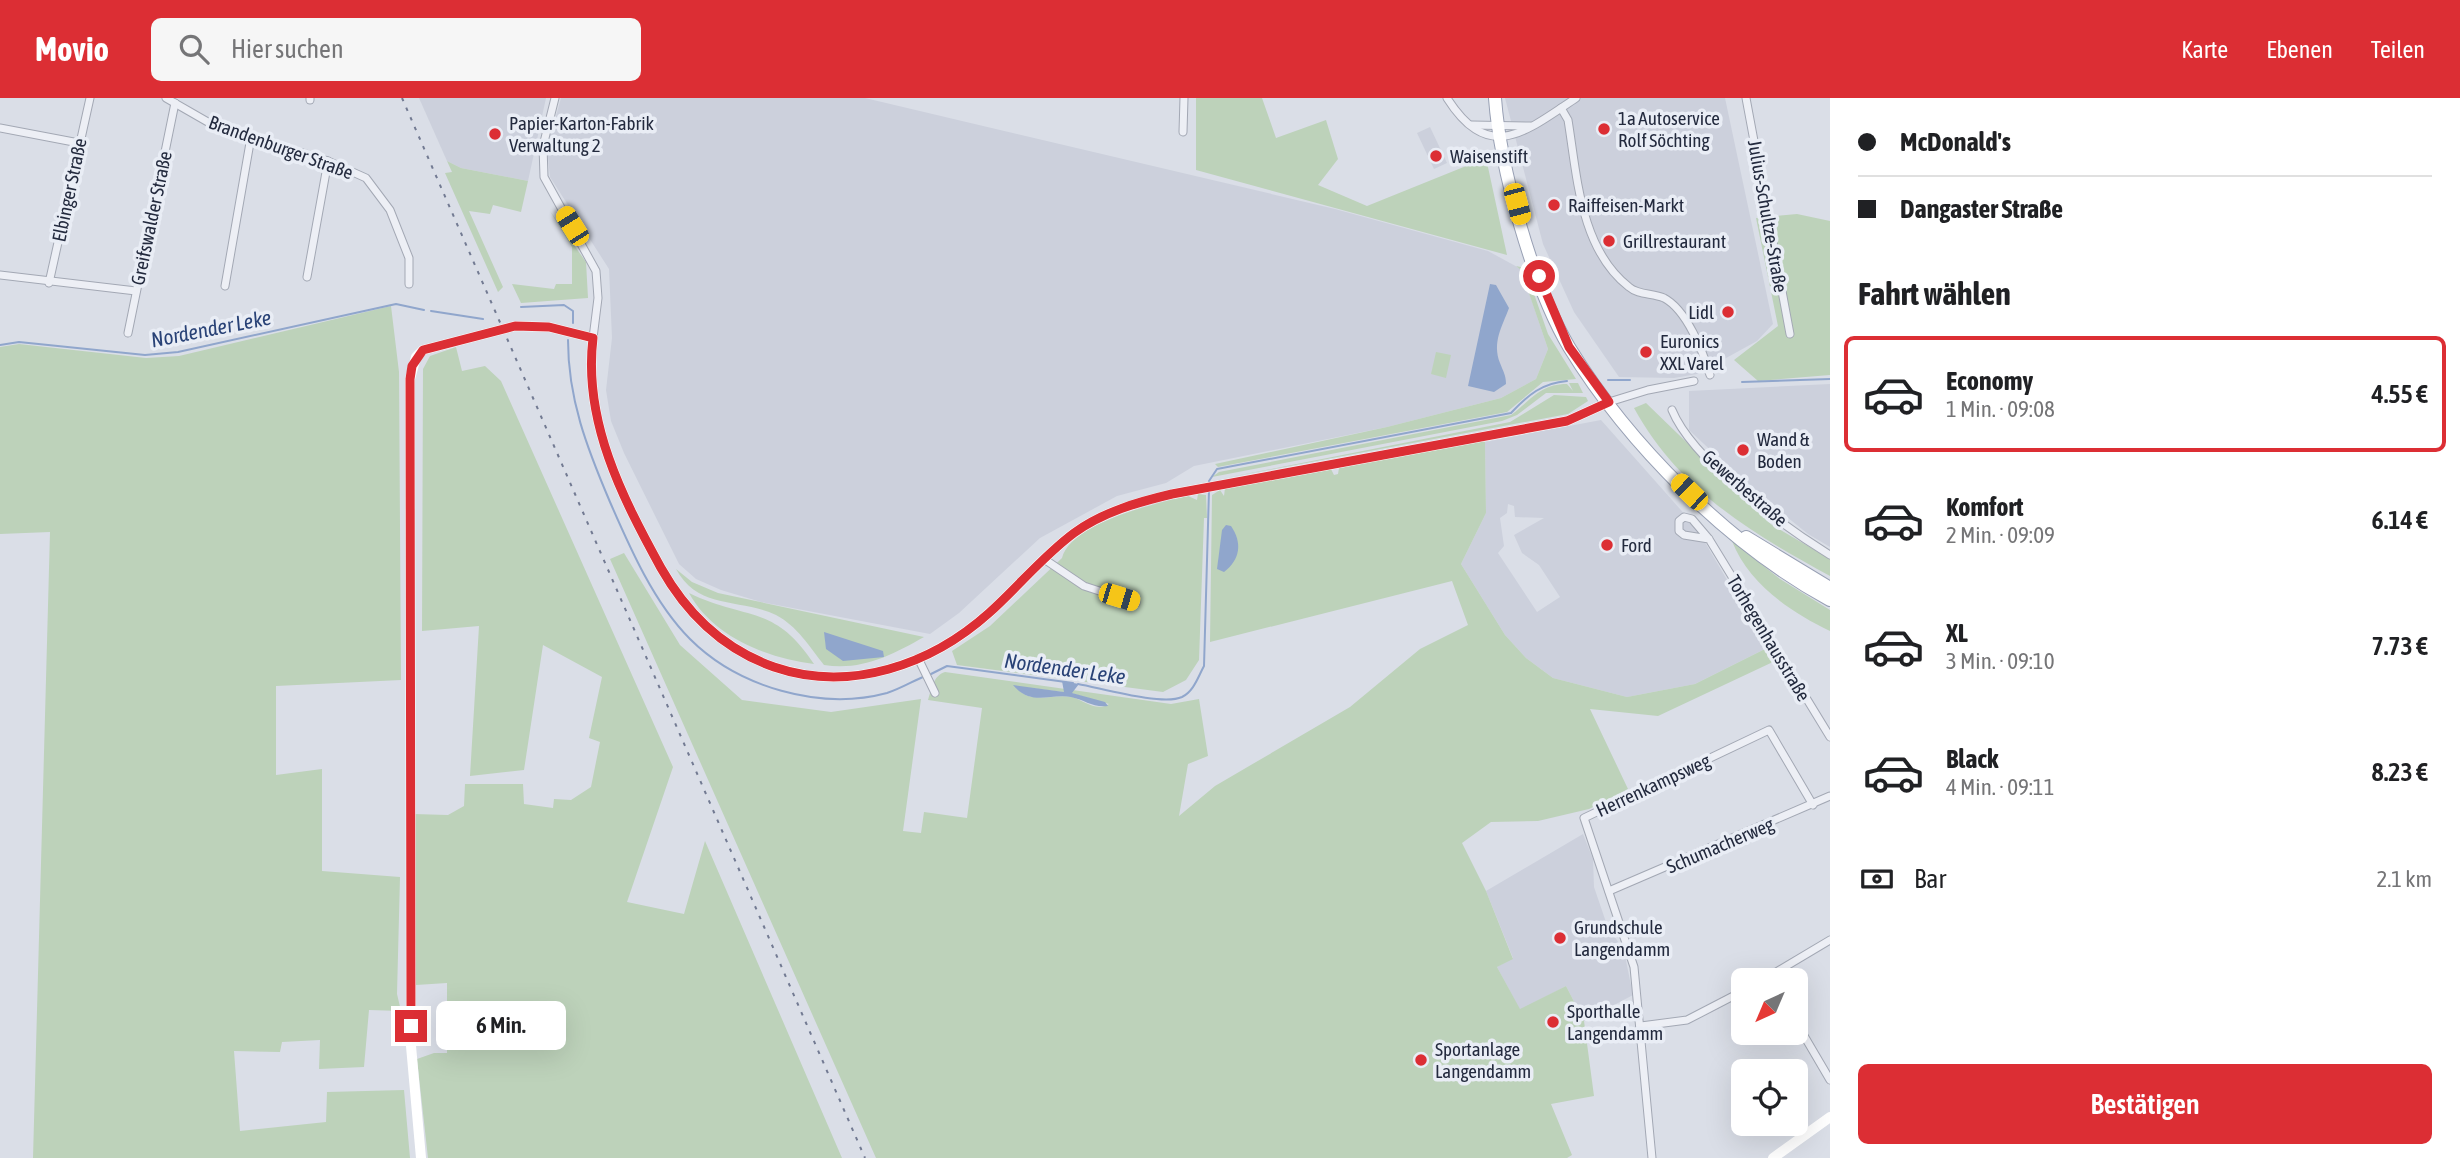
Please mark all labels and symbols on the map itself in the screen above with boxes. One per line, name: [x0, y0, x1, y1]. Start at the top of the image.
place label: 1a Autoservice Rolf Söchting: [1618, 107, 1720, 151]
street label: Brandenburger Straße: [206, 111, 356, 183]
place label: Papier-Karton-Fabrik Verwaltung 2: [509, 112, 655, 156]
marker: 1a Autoservice Rolf Söchting: [1596, 121, 1612, 137]
marker: Papier-Karton-Fabrik Verwaltung 2: [487, 126, 503, 142]
street label: Elbinger Straße: [47, 136, 91, 244]
street label: Julius-Schultze-Straße: [1744, 138, 1792, 294]
place label: Waisenstift: [1450, 145, 1528, 167]
marker: Waisenstift: [1428, 148, 1444, 164]
street label: Greifswalder Straße: [126, 149, 176, 287]
car: [1502, 181, 1533, 227]
place label: Raiffeisen-Markt: [1568, 194, 1684, 216]
marker: Raiffeisen-Markt: [1546, 197, 1562, 213]
car: [552, 203, 593, 249]
place label: Grillrestaurant: [1623, 230, 1726, 252]
marker: Grillrestaurant: [1601, 233, 1617, 249]
route start: [1523, 260, 1555, 292]
place label: Lidl: [1688, 301, 1714, 323]
marker: Lidl: [1720, 304, 1736, 320]
water label: Nordender Leke: [149, 305, 273, 351]
place label: Euronics XXL Varel: [1660, 330, 1724, 374]
marker: Euronics XXL Varel: [1638, 344, 1654, 360]
place label: Wand & Boden: [1757, 428, 1810, 472]
marker: Wand & Boden: [1735, 442, 1751, 458]
street label: Gewerbestraße: [1698, 445, 1792, 531]
car: [1667, 470, 1712, 514]
place label: Ford: [1621, 534, 1652, 556]
marker: Ford: [1599, 537, 1615, 553]
street label: Torhegenhausstraße: [1723, 571, 1815, 705]
car: [1096, 581, 1143, 613]
water label: Nordender Leke: [1003, 648, 1127, 688]
street label: Herrenkampsweg: [1592, 749, 1714, 821]
street label: Schumacherweg: [1663, 812, 1778, 877]
place label: Grundschule Langendamm: [1574, 916, 1670, 960]
marker: Grundschule Langendamm: [1552, 930, 1568, 946]
north arrow: [1731, 968, 1808, 1045]
place label: Sporthalle Langendamm: [1567, 1000, 1663, 1044]
callout: 6 Min.: [436, 1002, 565, 1051]
route end: [395, 1010, 427, 1042]
marker: Sporthalle Langendamm: [1545, 1014, 1561, 1030]
place label: Sportanlage Langendamm: [1435, 1038, 1531, 1082]
marker: Sportanlage Langendamm: [1413, 1052, 1429, 1068]

